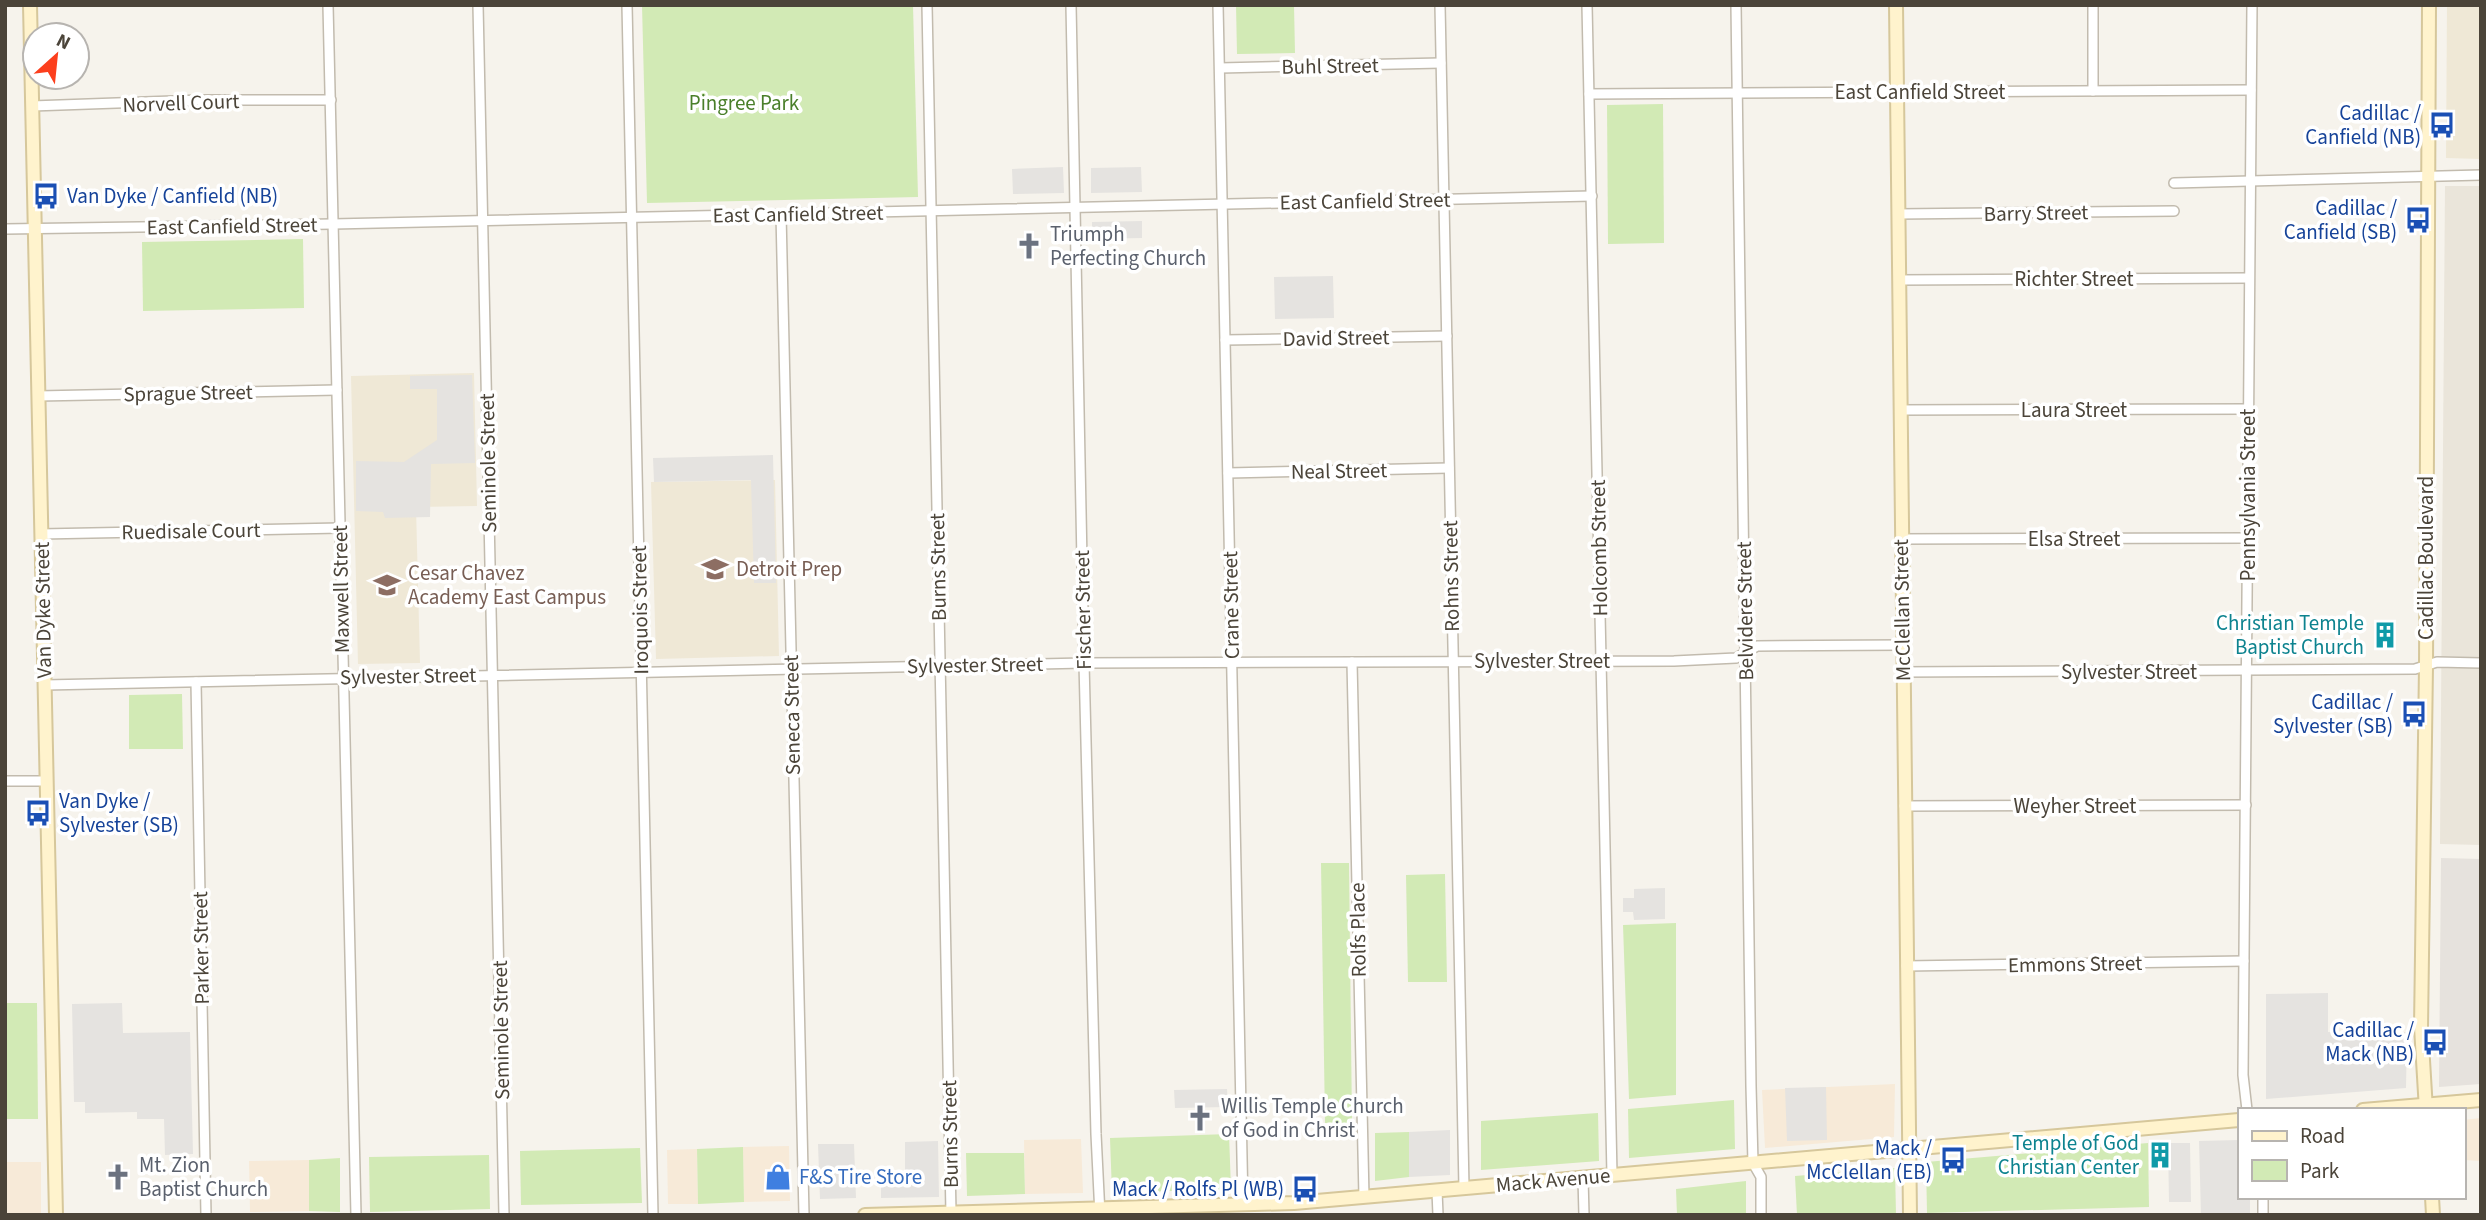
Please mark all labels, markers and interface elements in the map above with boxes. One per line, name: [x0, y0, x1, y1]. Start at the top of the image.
north arrow: [21, 21, 91, 91]
text: N: [51, 27, 75, 57]
street label: Buhl Street: [1281, 50, 1379, 82]
street label: East Canfield Street: [1835, 77, 2005, 107]
street label: Norvell Court: [122, 86, 240, 120]
park label: Pingree Park: [689, 88, 800, 118]
place label: Cadillac / Canfield (NB): [2305, 98, 2422, 152]
bus stop icon: Cadillac / Canfield (NB): [2427, 110, 2457, 140]
bus stop icon: Van Dyke / Canfield (NB): [31, 181, 61, 211]
place label: Van Dyke / Canfield (NB): [67, 181, 278, 211]
street label: East Canfield Street: [1279, 185, 1451, 217]
place label: Cadillac / Canfield (SB): [2284, 193, 2398, 247]
street label: Barry Street: [1983, 197, 2089, 229]
street label: East Canfield Street: [712, 198, 884, 230]
bus stop icon: Cadillac / Canfield (SB): [2403, 205, 2433, 235]
street label: East Canfield Street: [146, 210, 318, 242]
place label: Triumph Perfecting Church: [1050, 219, 1206, 273]
church icon: Triumph Perfecting Church: [1014, 231, 1044, 261]
street label: Richter Street: [2014, 264, 2134, 294]
street label: David Street: [1282, 322, 1390, 354]
street label: Sprague Street: [123, 377, 253, 409]
street label: Seminole Street: [472, 393, 504, 533]
street label: Laura Street: [2021, 395, 2127, 425]
street label: Pennsylvania Street: [2233, 409, 2263, 581]
street label: Neal Street: [1291, 455, 1387, 487]
street label: Cadillac Boulevard: [2411, 476, 2441, 640]
street label: Holcomb Street: [1583, 479, 1615, 617]
street label: Burns Street: [922, 513, 954, 621]
street label: Ruedisale Court: [121, 515, 261, 547]
street label: Rohns Street: [1435, 520, 1467, 632]
street label: Elsa Street: [2028, 524, 2120, 554]
street label: Maxwell Street: [325, 525, 357, 653]
street label: McClellan Street: [1886, 539, 1918, 681]
street label: Van Dyke Street: [27, 541, 59, 679]
street label: Belvidere Street: [1729, 541, 1761, 681]
street label: Iroquois Street: [624, 545, 656, 675]
street label: Fischer Street: [1067, 550, 1099, 670]
street label: Crane Street: [1215, 551, 1247, 659]
school or university icon: Detroit Prep: [700, 554, 730, 584]
place label: Detroit Prep: [736, 554, 842, 584]
place label: Cesar Chavez Academy East Campus: [408, 558, 606, 612]
school or university icon: Cesar Chavez Academy East Campus: [372, 570, 402, 600]
place label: Christian Temple Baptist Church: [2216, 608, 2364, 662]
building icon: Christian Temple Baptist Church: [2370, 620, 2400, 650]
street label: Sylvester Street: [1474, 646, 1610, 676]
street label: Sylvester Street: [907, 649, 1043, 681]
street label: Seneca Street: [776, 655, 808, 775]
street label: Sylvester Street: [2061, 657, 2197, 687]
street label: Sylvester Street: [340, 660, 476, 692]
place label: Cadillac / Sylvester (SB): [2273, 687, 2394, 741]
bus stop icon: Cadillac / Sylvester (SB): [2399, 699, 2429, 729]
place label: Van Dyke / Sylvester (SB): [59, 786, 179, 840]
street label: Weyher Street: [2014, 791, 2136, 821]
bus stop icon: Van Dyke / Sylvester (SB): [23, 798, 53, 828]
street label: Rolfs Place: [1342, 882, 1374, 978]
street label: Parker Street: [185, 891, 217, 1005]
street label: Emmons Street: [2008, 948, 2142, 980]
street label: Seminole Street: [485, 960, 517, 1100]
place label: Cadillac / Mack (NB): [2325, 1015, 2415, 1069]
bus stop icon: Cadillac / Mack (NB): [2420, 1027, 2450, 1057]
street label: Burns Street: [934, 1080, 966, 1188]
place label: Willis Temple Church of God in Christ: [1221, 1091, 1404, 1145]
church icon: Willis Temple Church of God in Christ: [1185, 1103, 1215, 1133]
legend: [2238, 1108, 2465, 1199]
text: Road: [2300, 1121, 2345, 1151]
place label: Temple of God Christian Center: [1998, 1128, 2140, 1182]
place label: Mack / McClellan (EB): [1806, 1133, 1933, 1187]
building icon: Temple of God Christian Center: [2145, 1140, 2175, 1170]
bus stop icon: Mack / McClellan (EB): [1938, 1145, 1968, 1175]
place label: Mt. Zion Baptist Church: [139, 1150, 268, 1204]
text: Park: [2300, 1156, 2340, 1186]
street label: Mack Avenue: [1495, 1160, 1611, 1200]
church icon: Mt. Zion Baptist Church: [103, 1162, 133, 1192]
shop icon: F&S Tire Store: [763, 1162, 793, 1192]
place label: F&S Tire Store: [799, 1162, 922, 1192]
place label: Mack / Rolfs Pl (WB): [1112, 1174, 1284, 1204]
bus stop icon: Mack / Rolfs Pl (WB): [1290, 1174, 1320, 1204]

